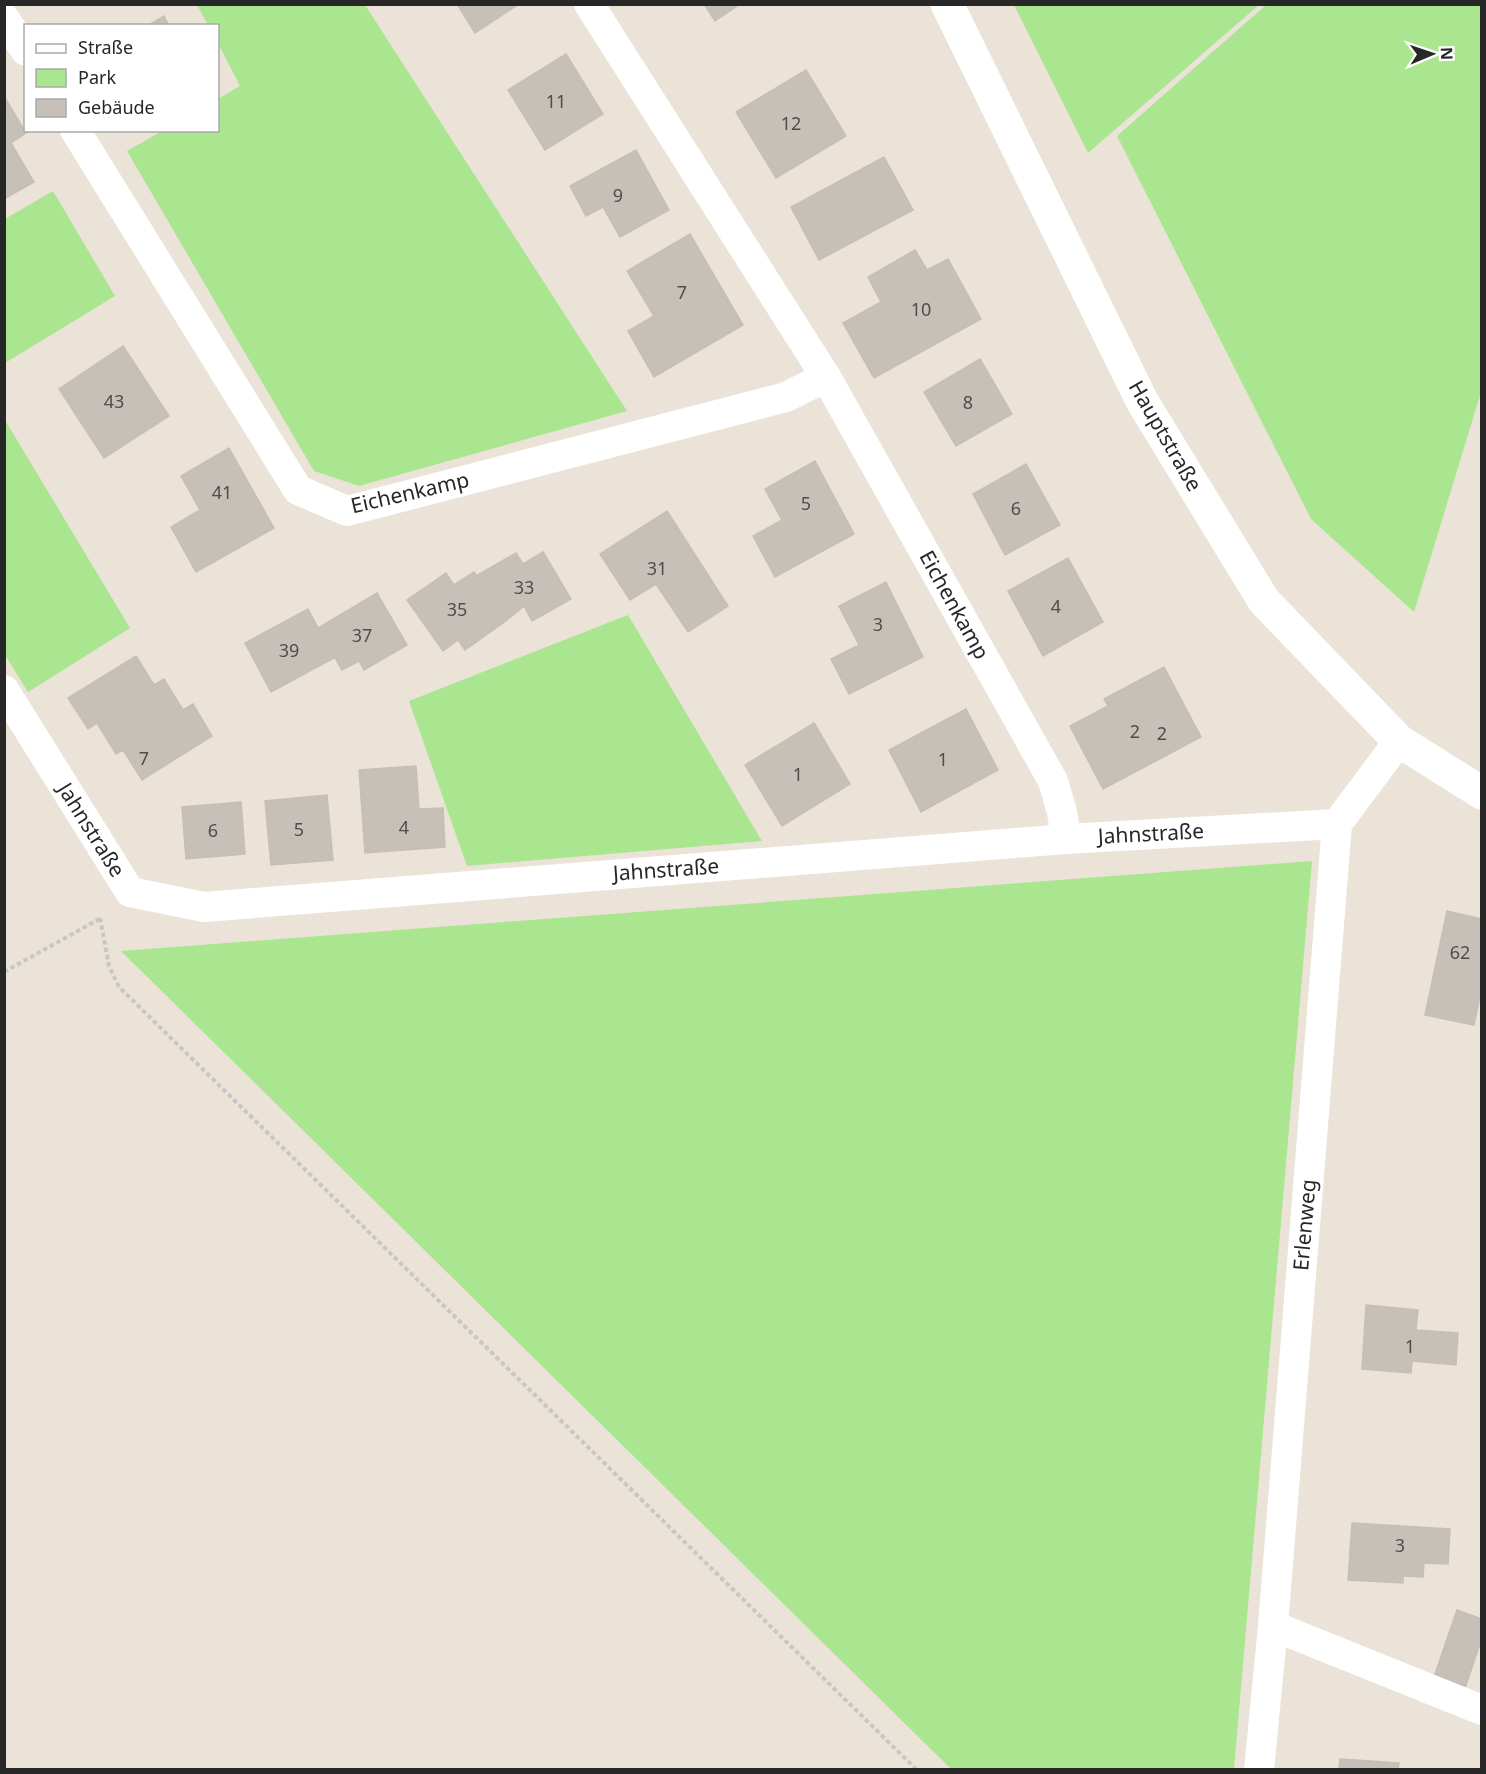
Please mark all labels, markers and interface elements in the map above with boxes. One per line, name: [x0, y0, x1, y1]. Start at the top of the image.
legend: [24, 24, 219, 132]
north arrow: [1402, 24, 1462, 84]
text: Straße: [78, 35, 133, 59]
text: N: [1436, 47, 1458, 60]
text: Park: [78, 65, 116, 89]
house number: 11: [546, 89, 566, 113]
text: Gebäude: [78, 95, 155, 119]
house number: 12: [781, 111, 801, 135]
house number: 9: [613, 183, 623, 207]
house number: 7: [677, 280, 687, 304]
house number: 10: [911, 297, 931, 321]
street label: Hauptstraße: [1123, 375, 1209, 496]
house number: 43: [104, 389, 124, 413]
house number: 8: [963, 390, 973, 414]
street label: Eichenkamp: [348, 465, 472, 519]
house number: 41: [212, 480, 232, 504]
house number: 5: [801, 491, 811, 515]
house number: 6: [1011, 496, 1021, 520]
street label: Eichenkamp: [913, 545, 996, 664]
house number: 31: [647, 556, 667, 580]
house number: 33: [514, 575, 534, 599]
house number: 4: [1051, 594, 1061, 618]
house number: 35: [447, 597, 467, 621]
house number: 3: [873, 612, 883, 636]
house number: 37: [352, 623, 372, 647]
house number: 39: [279, 638, 299, 662]
house number: 2: [1130, 719, 1140, 743]
house number: 2: [1157, 721, 1167, 745]
house number: 7: [139, 746, 149, 770]
house number: 1: [938, 747, 948, 771]
house number: 1: [793, 762, 803, 786]
street label: Jahnstraße: [51, 775, 132, 882]
house number: 4: [399, 815, 409, 839]
street label: Jahnstraße: [1095, 816, 1205, 850]
house number: 5: [294, 817, 304, 841]
house number: 6: [208, 818, 218, 842]
street label: Jahnstraße: [610, 851, 720, 887]
house number: 62: [1450, 940, 1470, 964]
street label: Erlenweg: [1286, 1178, 1322, 1272]
house number: 1: [1405, 1334, 1415, 1358]
house number: 3: [1395, 1533, 1405, 1557]

